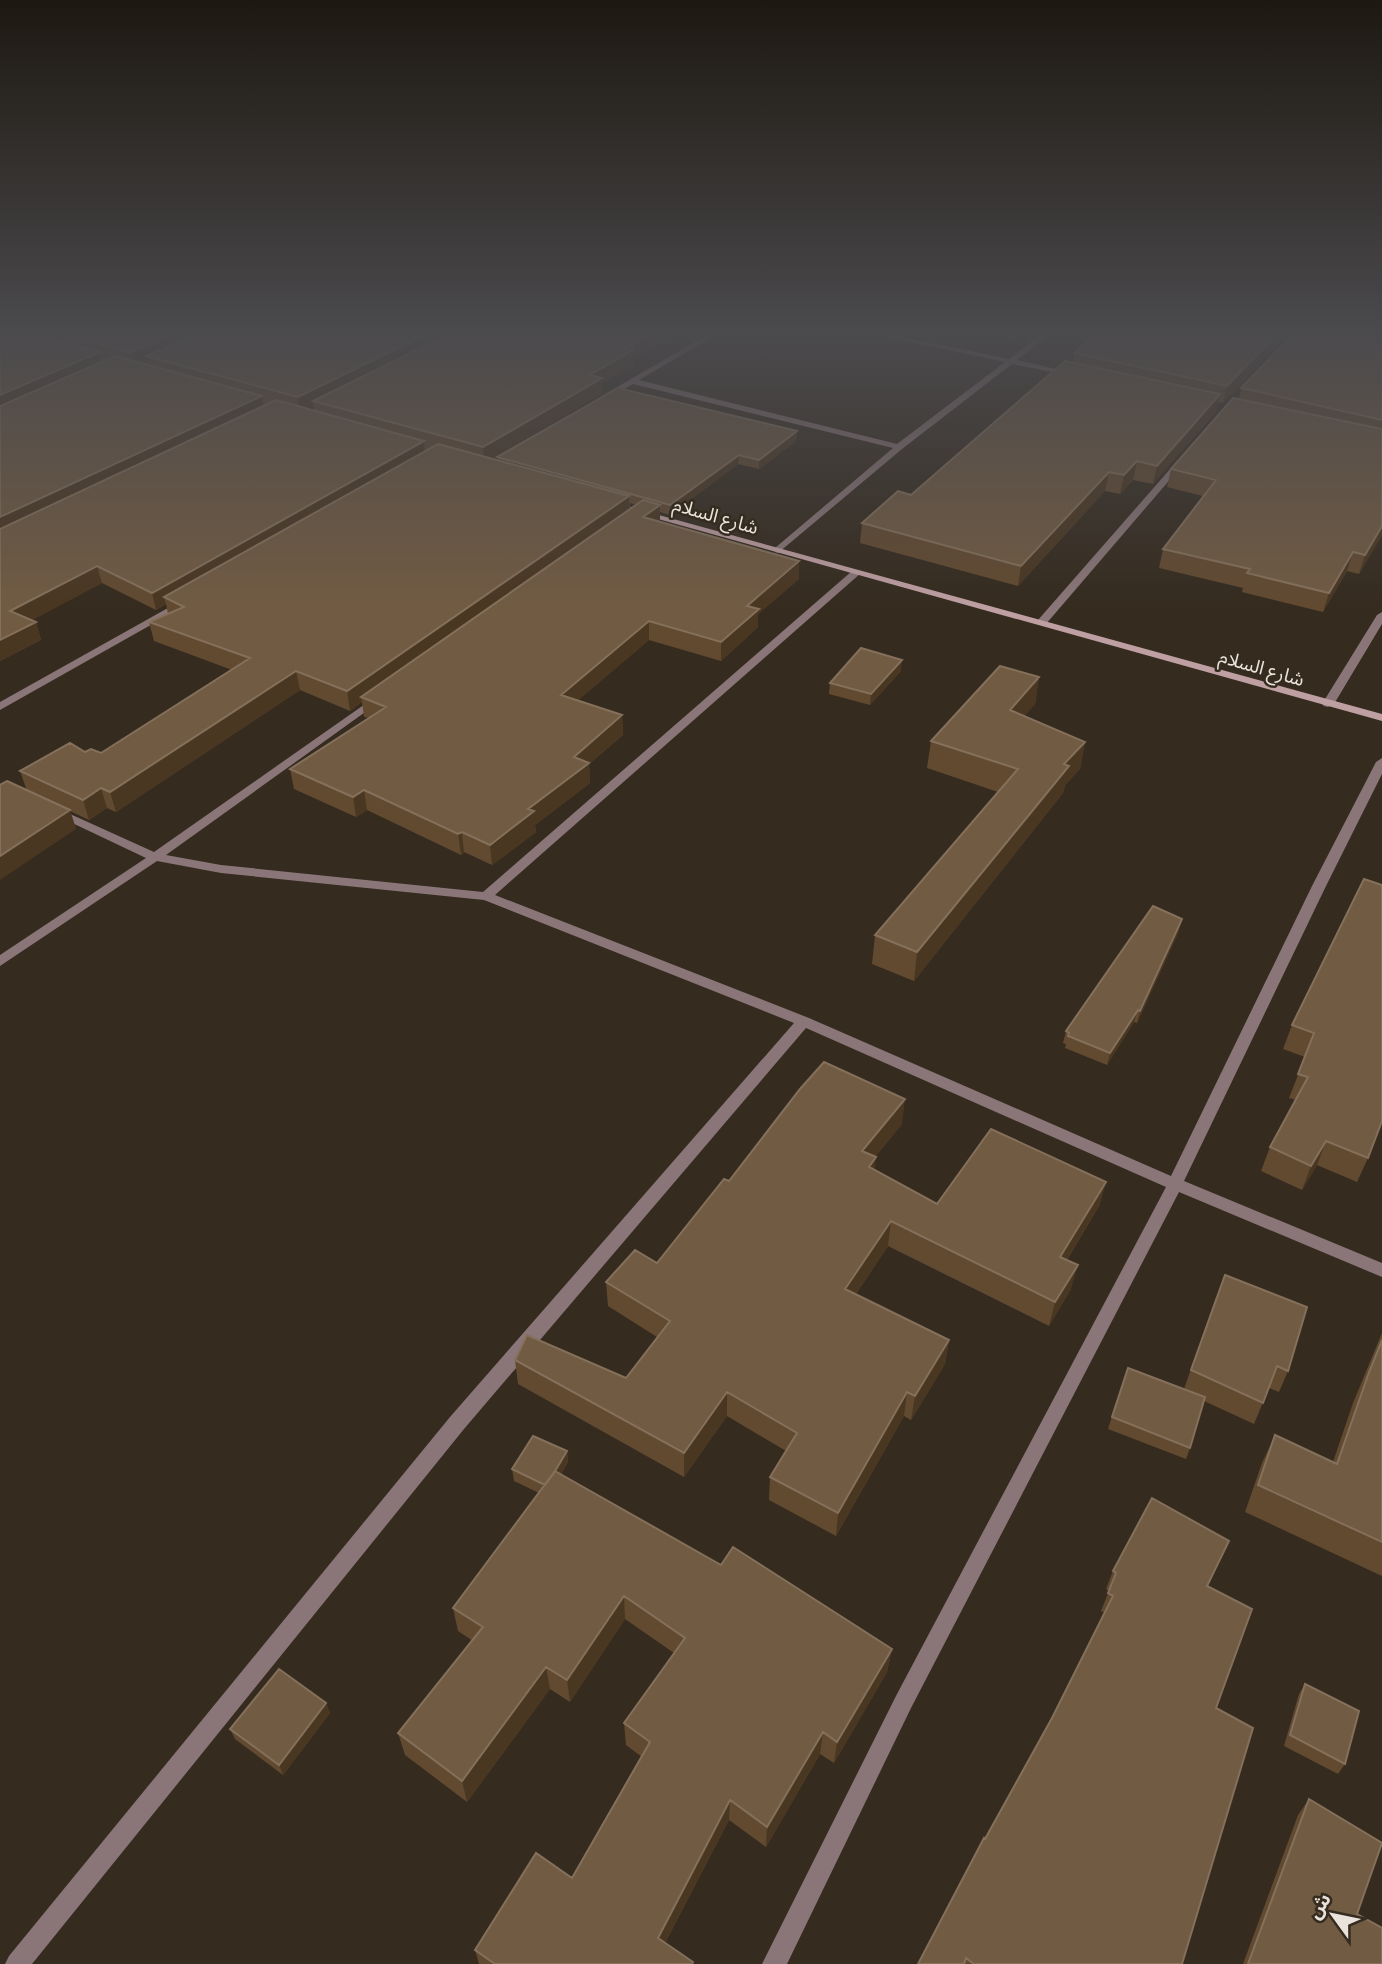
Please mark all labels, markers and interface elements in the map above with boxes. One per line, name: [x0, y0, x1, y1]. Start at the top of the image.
street label: شارع السلام: [670, 491, 762, 542]
street label: شارع السلام: [1216, 643, 1308, 694]
north arrow: [1298, 1880, 1368, 1950]
text: ش: [1301, 1888, 1336, 1923]

